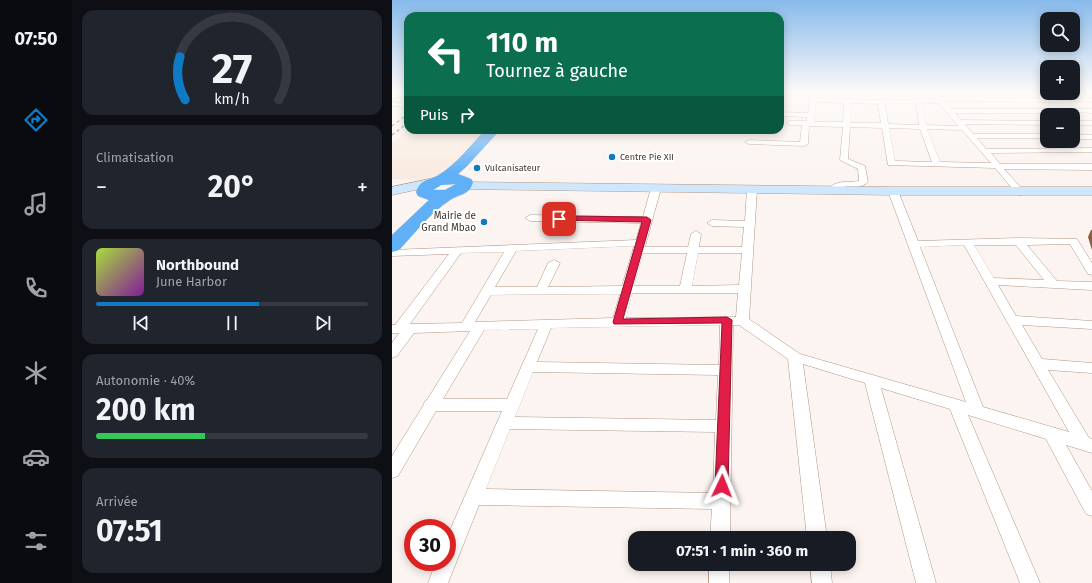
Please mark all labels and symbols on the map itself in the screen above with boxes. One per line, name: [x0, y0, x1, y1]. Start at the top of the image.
marker: Centre Pie XII: [607, 152, 617, 162]
place label: Centre Pie XII: [620, 152, 674, 162]
marker: Vulcanisateur: [472, 163, 482, 173]
place label: Vulcanisateur: [485, 163, 541, 173]
pin: [542, 202, 576, 236]
place label: Mairie de Grand Mbao: [421, 210, 476, 234]
marker: Mairie de Grand Mbao: [479, 217, 489, 227]
position arrow: [701, 465, 743, 507]
speed limit sign: 30: [404, 519, 456, 571]

